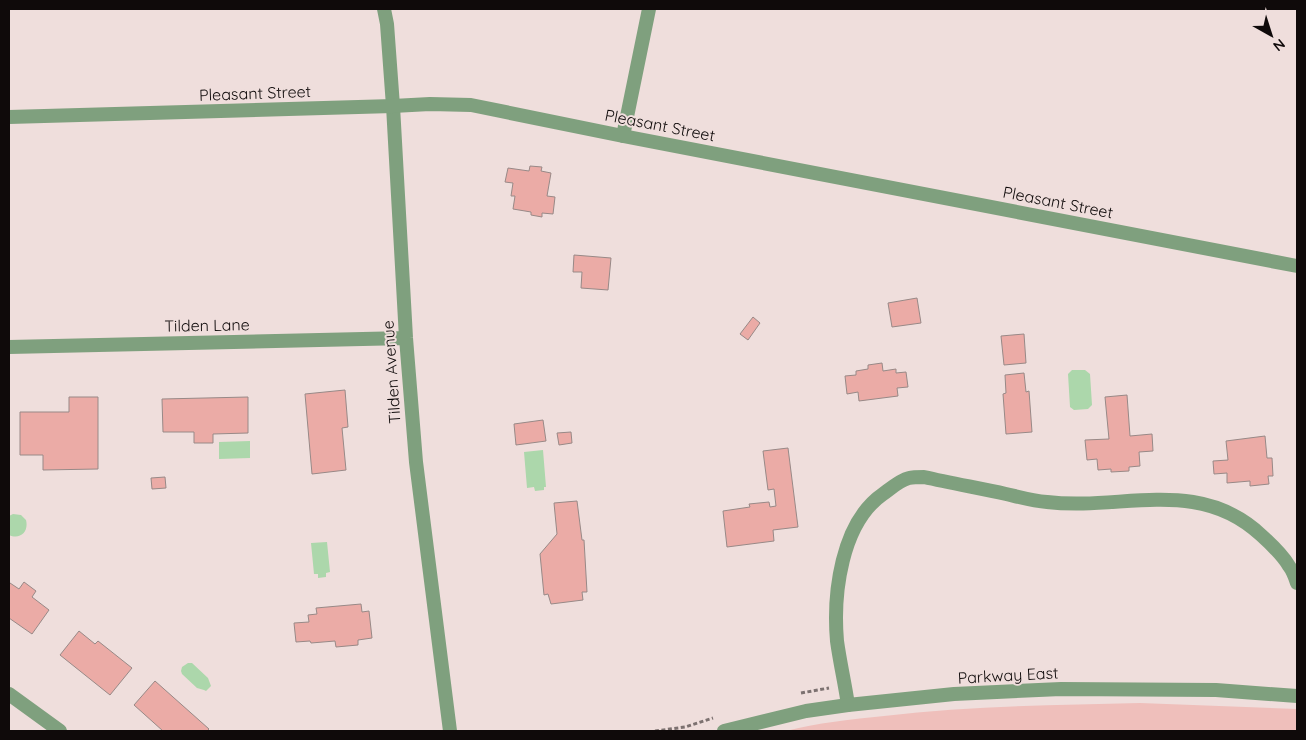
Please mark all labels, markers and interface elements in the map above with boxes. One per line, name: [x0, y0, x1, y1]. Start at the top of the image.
north arrow: [1246, 10, 1296, 60]
text: N: [1270, 35, 1289, 55]
street label: Pleasant Street: [199, 81, 311, 105]
street label: Pleasant Street: [603, 105, 717, 145]
street label: Pleasant Street: [1001, 182, 1115, 222]
street label: Tilden Lane: [164, 314, 250, 336]
street label: Tilden Avenue: [377, 320, 405, 424]
street label: Parkway East: [957, 662, 1059, 688]

